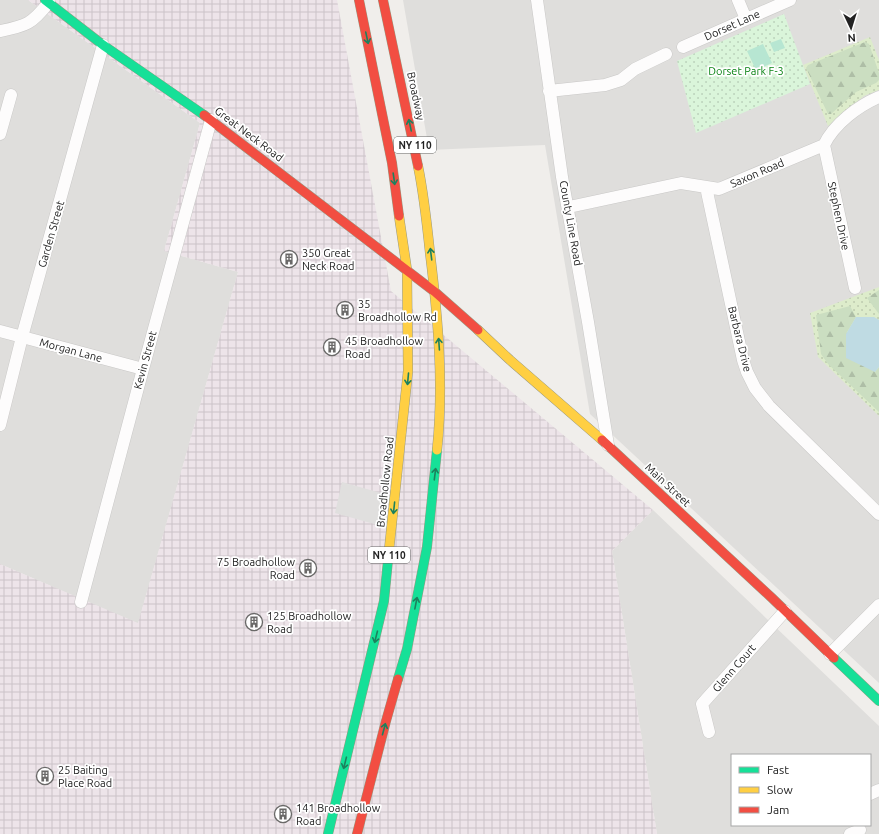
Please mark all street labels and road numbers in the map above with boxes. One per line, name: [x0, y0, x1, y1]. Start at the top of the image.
street label: Dorset Lane: [702, 7, 762, 43]
street label: Broadway: [405, 71, 427, 122]
street label: Great Neck Road: [212, 104, 286, 164]
road number: NY 110: [394, 137, 436, 153]
street label: Saxon Road: [728, 156, 786, 190]
street label: County Line Road: [558, 179, 584, 267]
street label: Stephen Drive: [826, 181, 852, 251]
street label: Garden Street: [36, 198, 66, 269]
street label: Barbara Drive: [726, 305, 754, 373]
street label: Kevin Street: [131, 329, 159, 391]
street label: Morgan Lane: [38, 336, 104, 364]
street label: Broadhollow Road: [374, 436, 396, 528]
street label: Main Street: [643, 461, 694, 509]
road number: NY 110: [368, 547, 410, 563]
street label: Glenn Court: [710, 641, 758, 694]

